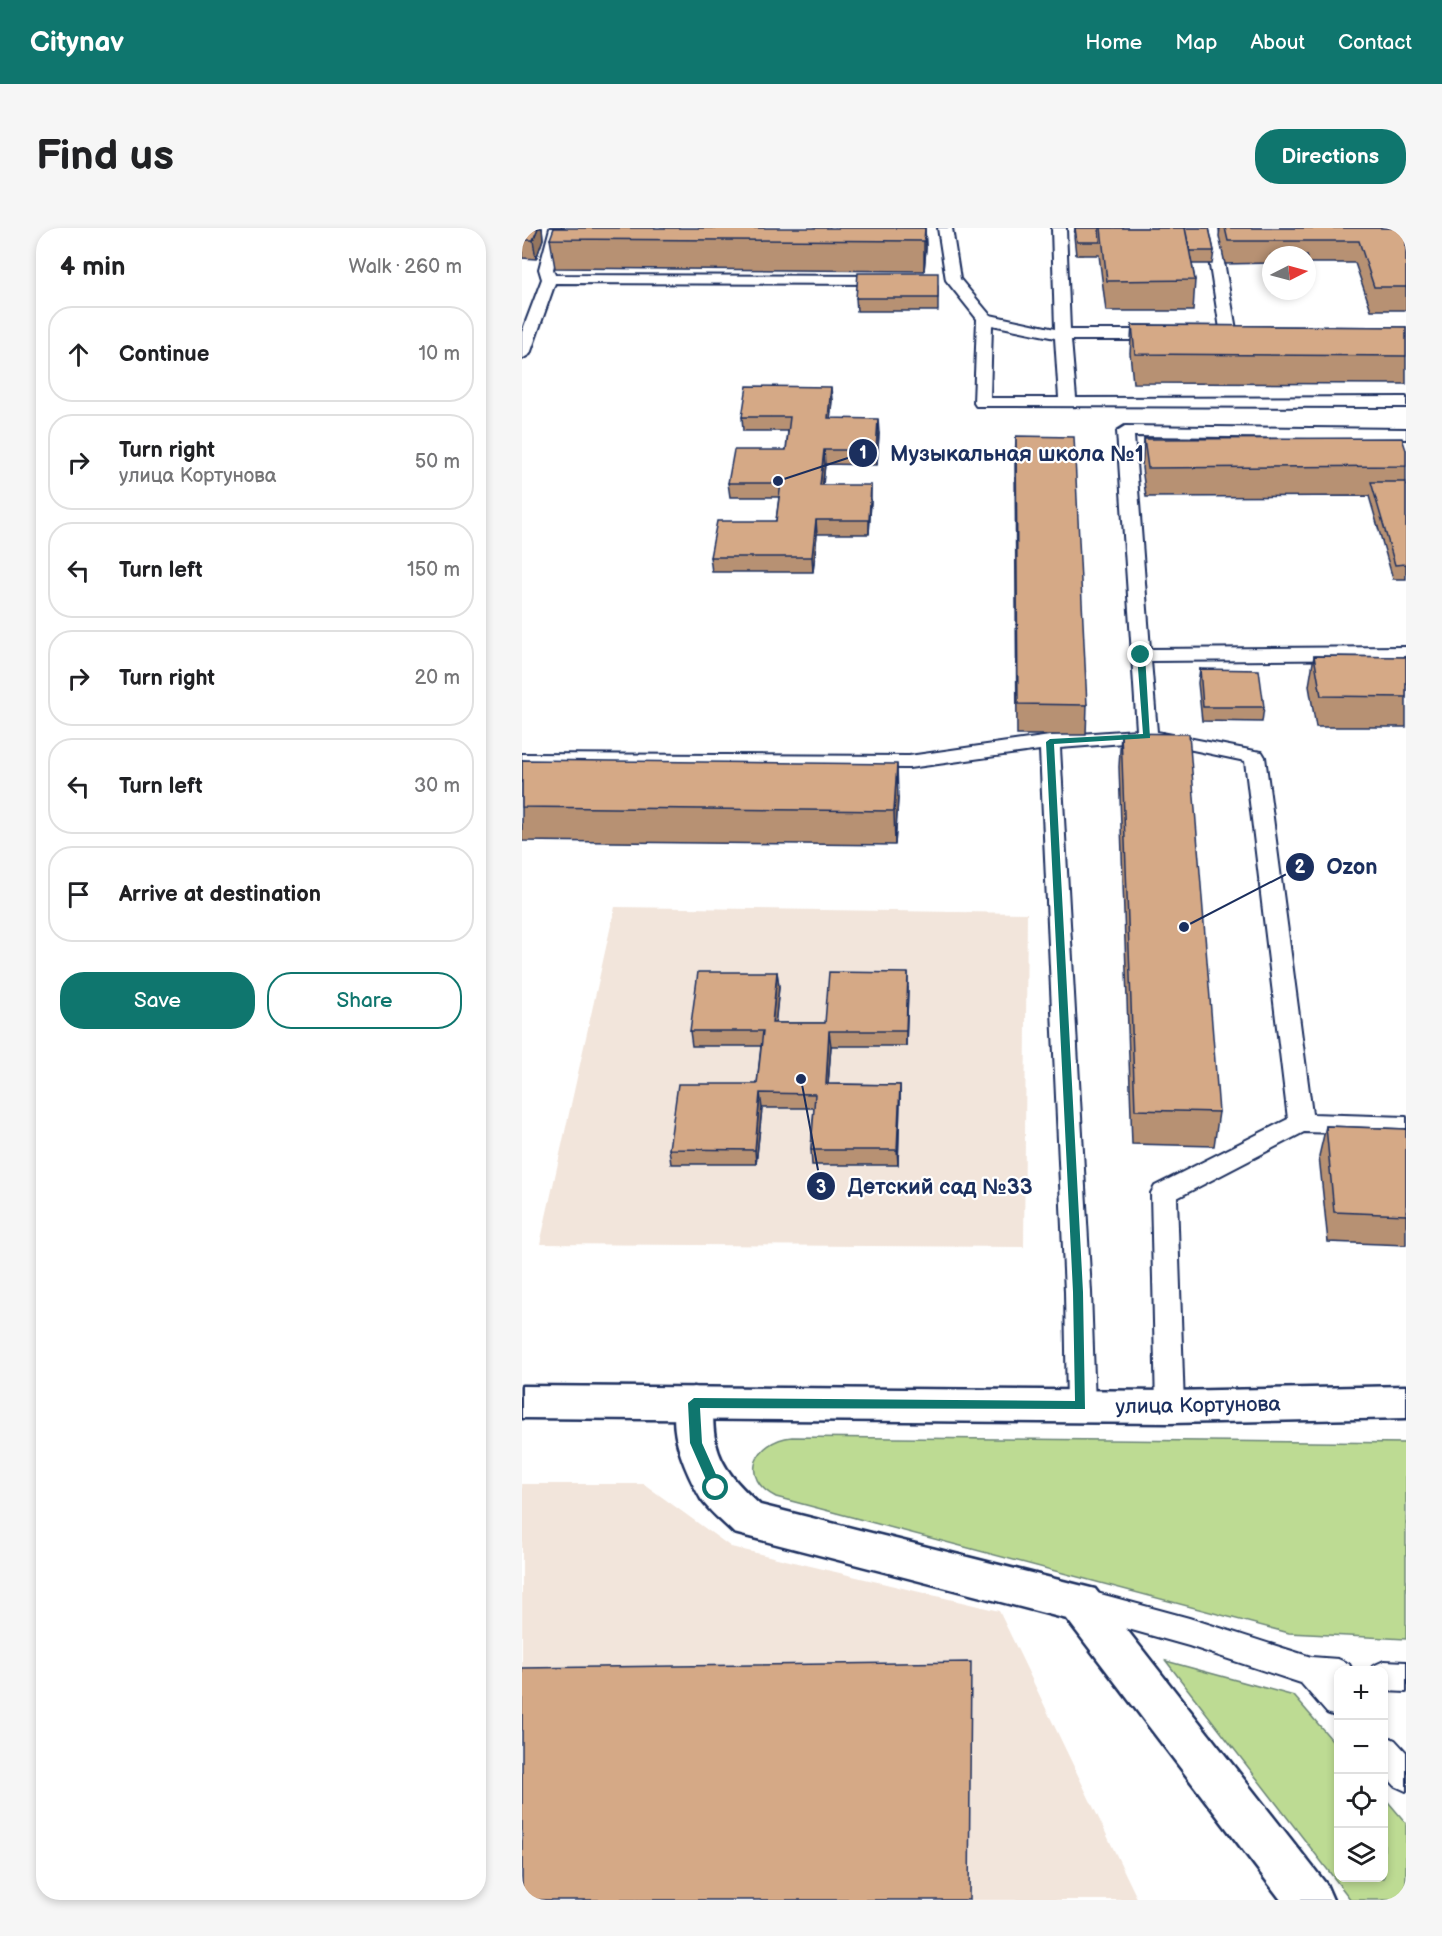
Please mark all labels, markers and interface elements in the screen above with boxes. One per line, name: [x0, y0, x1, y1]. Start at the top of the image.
text: Citynav: [30, 26, 124, 59]
text: Home: [1085, 30, 1142, 55]
text: Map: [1175, 30, 1217, 55]
text: About: [1250, 30, 1305, 55]
text: Contact: [1338, 30, 1412, 55]
button: Directions: [1255, 129, 1406, 184]
text: Find us: [36, 131, 174, 182]
north arrow: [1262, 246, 1316, 300]
text: 4 min: [60, 252, 125, 283]
text: Walk · 260 m: [349, 255, 462, 279]
icon: ahead: [62, 338, 95, 371]
text: Continue: [119, 341, 209, 368]
text: 10 m: [419, 342, 460, 366]
callout: Музыкальная школа №1: [848, 433, 1156, 473]
text: Turn right: [119, 437, 215, 464]
text: Музыкальная школа №1: [890, 441, 1144, 468]
text: 1: [859, 443, 867, 464]
icon: right: [62, 446, 95, 479]
text: 50 m: [415, 450, 460, 474]
text: улица Кортунова: [119, 464, 277, 488]
icon: left: [62, 554, 95, 587]
text: Turn left: [119, 557, 203, 584]
text: 150 m: [407, 558, 460, 582]
route end: [1127, 641, 1153, 667]
icon: right: [62, 662, 95, 695]
text: Turn right: [119, 665, 215, 692]
text: 20 m: [415, 666, 460, 690]
icon: left: [62, 770, 95, 803]
text: Turn left: [119, 773, 203, 800]
text: 30 m: [414, 774, 460, 798]
callout: Ozon: [1285, 847, 1390, 887]
text: Ozon: [1326, 854, 1378, 881]
text: 2: [1295, 857, 1306, 878]
icon: arrive: [62, 878, 95, 911]
text: Arrive at destination: [119, 881, 321, 908]
button: Save: [60, 972, 255, 1029]
button: Share: [267, 972, 462, 1029]
callout: Детский сад №33: [806, 1166, 1045, 1206]
text: Детский сад №33: [847, 1174, 1033, 1201]
text: 3: [816, 1177, 826, 1198]
street label: улица Кортунова: [1115, 1392, 1281, 1419]
route start: [702, 1474, 728, 1500]
map controls: [1334, 1666, 1388, 1882]
button: +: [1334, 1666, 1388, 1720]
button: −: [1334, 1720, 1388, 1774]
button: locate: [1334, 1774, 1388, 1828]
button: layers: [1334, 1828, 1388, 1882]

